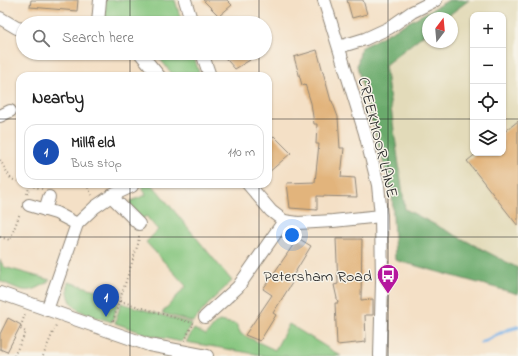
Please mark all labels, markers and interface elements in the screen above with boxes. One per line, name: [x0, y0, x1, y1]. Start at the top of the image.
north arrow: [422, 12, 458, 48]
map controls: [470, 12, 506, 156]
button: +: [470, 12, 506, 48]
search box: [16, 16, 272, 60]
icon: search: [30, 27, 52, 49]
text: Search here: [62, 27, 134, 49]
button: −: [470, 48, 506, 84]
street label: CREEKMOOR LANE: [350, 75, 404, 200]
button: locate: [470, 84, 506, 120]
text: Nearby: [32, 86, 84, 111]
button: layers: [470, 120, 506, 156]
text: Millfield: [71, 132, 115, 154]
text: 1: [44, 143, 48, 162]
text: 110 m: [228, 143, 255, 162]
text: Bus stop: [71, 154, 122, 173]
your location: [282, 225, 302, 245]
bus stop icon: Petersham Road: [375, 262, 401, 295]
place label: Petersham Road: [263, 265, 372, 289]
pin: 1: [93, 284, 119, 317]

